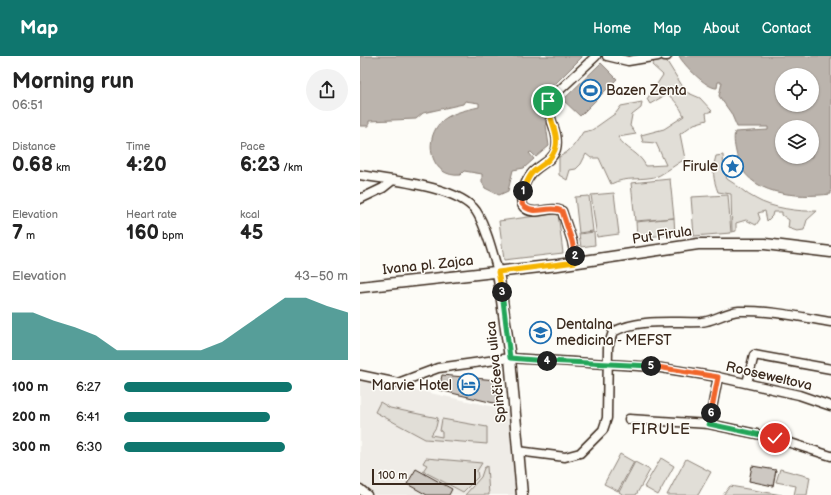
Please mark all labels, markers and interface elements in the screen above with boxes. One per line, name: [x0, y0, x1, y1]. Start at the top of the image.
text: Map: [20, 17, 58, 40]
text: Home: [593, 20, 631, 37]
text: Map: [653, 20, 681, 37]
text: About: [703, 20, 740, 37]
text: Contact: [762, 20, 811, 37]
text: Morning run: [12, 68, 134, 95]
map controls: [775, 68, 819, 164]
button: locate: [775, 68, 819, 112]
button: share: [306, 69, 348, 111]
sports icon: Bazen Zenta: [577, 77, 603, 103]
place label: Bazen Zenta: [606, 82, 687, 99]
pin: [531, 84, 565, 118]
icon: arrive: [537, 90, 559, 112]
text: 06:51: [12, 97, 43, 113]
button: layers: [775, 120, 819, 164]
text: Distance: [12, 140, 56, 153]
text: Time: [126, 140, 150, 153]
text: Pace: [240, 140, 265, 153]
text: 0.68: [12, 153, 53, 177]
text: 4:20: [126, 153, 167, 177]
text: 6:23: [240, 153, 280, 177]
place icon: Firule: [720, 153, 746, 179]
place label: Firule: [682, 158, 718, 175]
text: km: [53, 161, 70, 174]
text: /km: [280, 161, 303, 174]
pin: 1: [513, 181, 533, 201]
text: 1: [521, 184, 525, 197]
text: Elevation: [12, 208, 58, 221]
text: Heart rate: [126, 208, 177, 221]
text: kcal: [240, 208, 260, 221]
text: 7: [12, 221, 23, 245]
text: 160: [126, 221, 159, 245]
text: 45: [240, 221, 263, 245]
street label: Put Firula: [631, 222, 693, 248]
text: m: [23, 229, 35, 242]
text: bpm: [159, 229, 184, 242]
pin: 2: [565, 246, 585, 266]
text: 2: [572, 249, 578, 262]
street label: Ivana pl. Zajca: [382, 252, 474, 278]
text: Elevation: [12, 268, 66, 284]
text: 43–50 m: [294, 268, 348, 284]
pin: 3: [492, 282, 512, 302]
text: 3: [499, 285, 505, 298]
place label: Dentalna medicina - MEFST: [556, 316, 672, 349]
school or university icon: Dentalna medicina - MEFST: [527, 319, 553, 345]
street label: Spinčićeva ulica: [482, 320, 510, 424]
pin: 4: [537, 351, 557, 371]
text: 4: [544, 354, 550, 367]
pin: 5: [641, 356, 661, 376]
street label: Rooseweltova: [724, 358, 814, 394]
text: 5: [648, 359, 654, 372]
hotel icon: Marvie Hotel: [455, 372, 481, 398]
place label: Marvie Hotel: [372, 377, 452, 394]
text: 100 m: [12, 379, 48, 395]
text: 6:27: [76, 379, 101, 395]
pin: 6: [701, 403, 721, 423]
text: 6: [708, 406, 714, 419]
text: 200 m: [12, 409, 50, 425]
text: 6:41: [76, 409, 100, 425]
district label: FIRULE: [631, 420, 691, 439]
pin: [758, 421, 792, 455]
icon: check: [764, 427, 786, 449]
text: 300 m: [12, 439, 50, 455]
text: 6:30: [76, 439, 102, 455]
scale bar: [372, 467, 476, 486]
text: 100 m: [378, 469, 407, 482]

